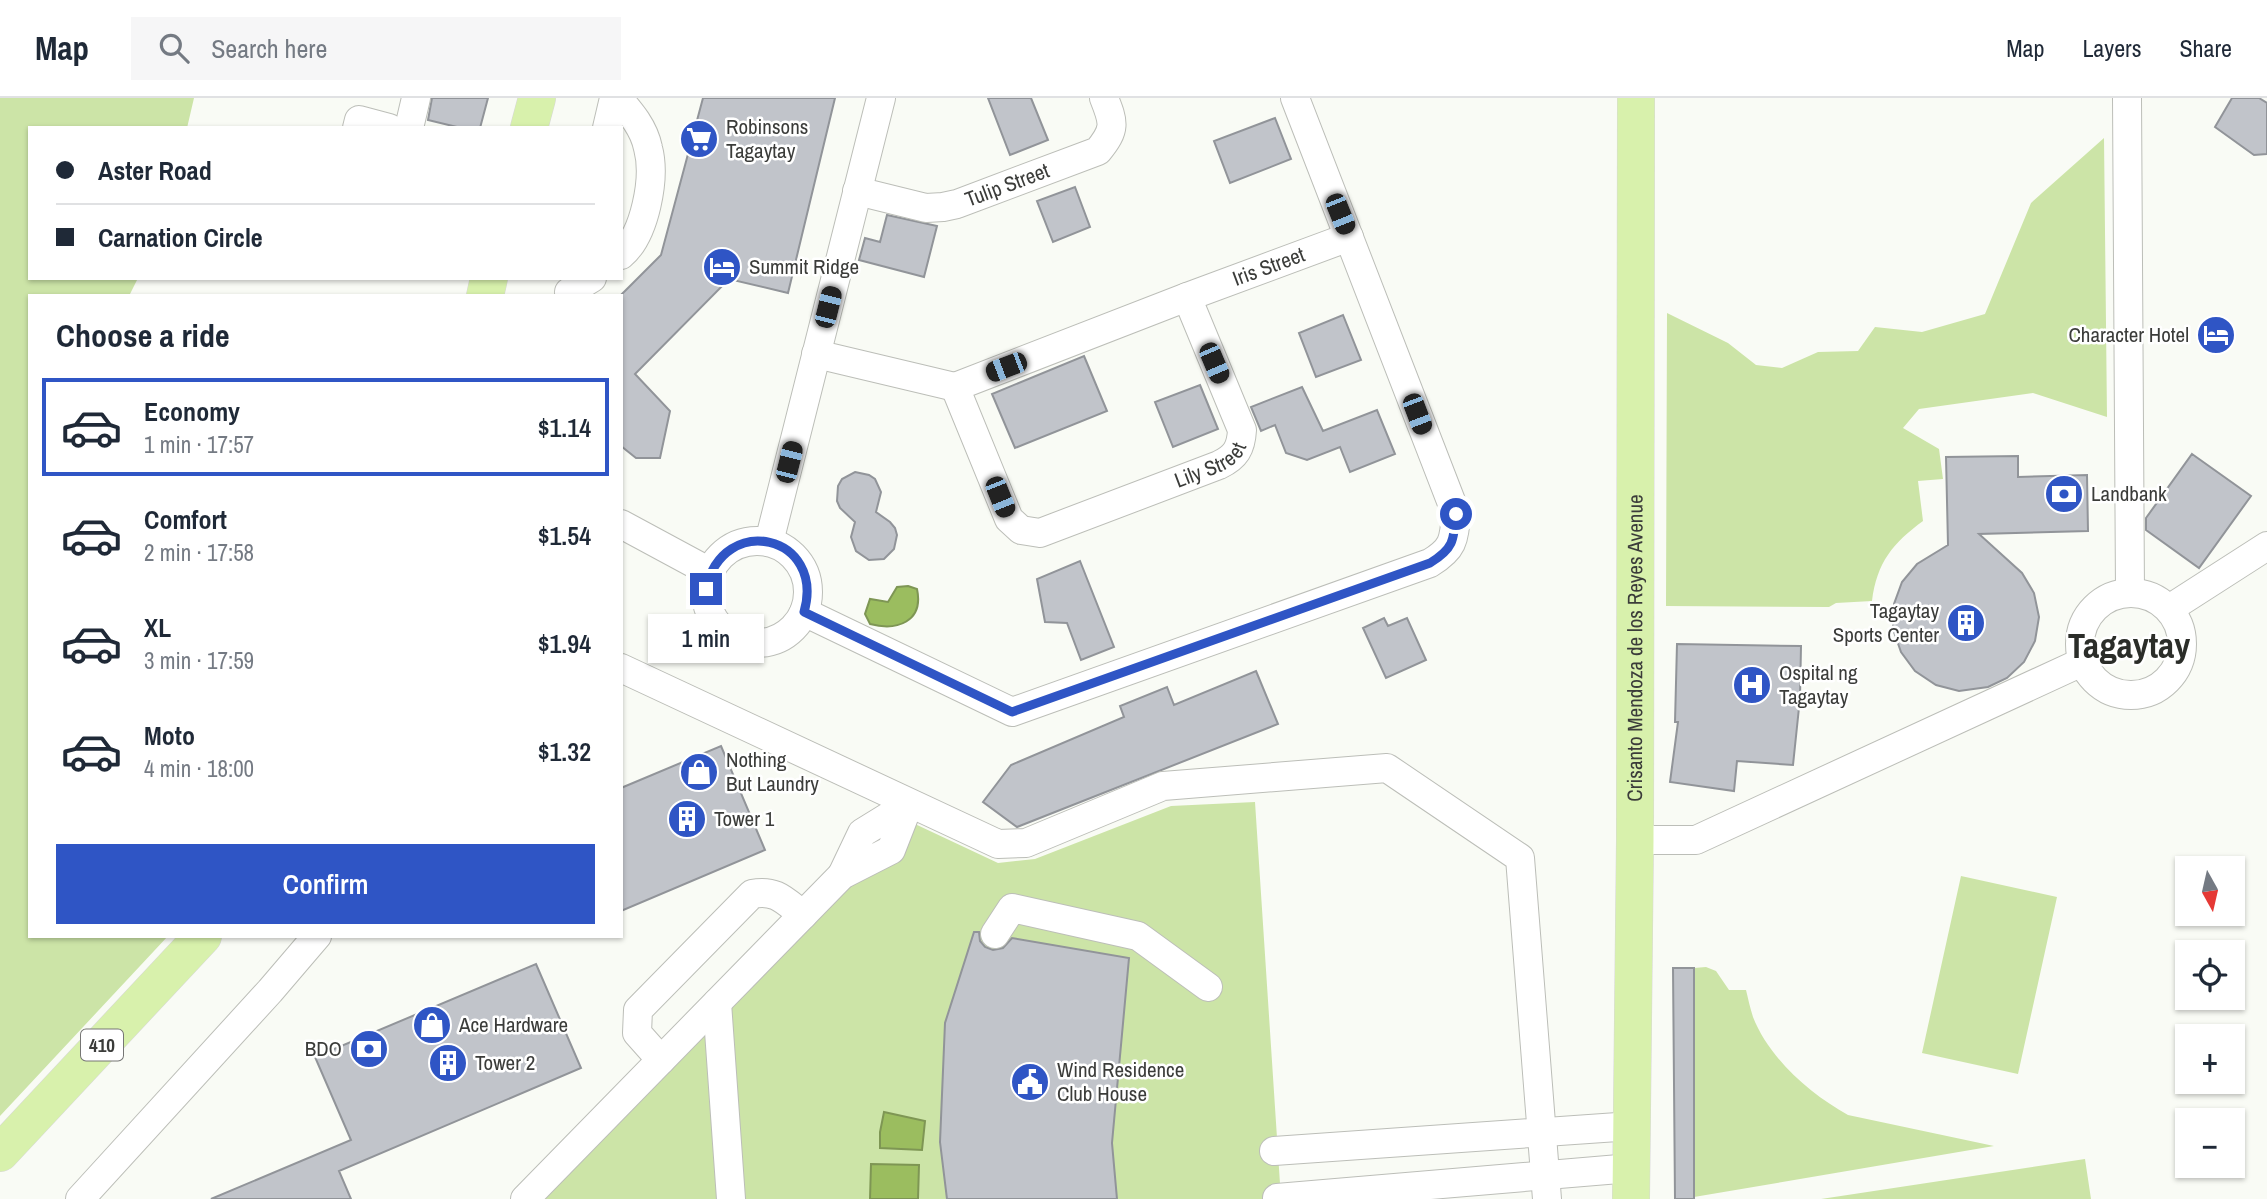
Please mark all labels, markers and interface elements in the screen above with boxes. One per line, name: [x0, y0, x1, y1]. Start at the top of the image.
search box: [131, 17, 621, 80]
text: Map: [35, 26, 89, 70]
icon: search: [155, 29, 193, 67]
text: Search here: [211, 31, 327, 66]
text: Map: [2006, 32, 2044, 64]
text: Layers: [2082, 32, 2141, 64]
text: Share: [2179, 32, 2232, 64]
place label: Robinsons Tagaytay: [726, 112, 808, 165]
supermarket icon: Robinsons Tagaytay: [678, 118, 720, 160]
text: Aster Road: [98, 153, 212, 188]
street label: Tulip Street: [961, 156, 1053, 214]
car: [1323, 191, 1358, 237]
text: Carnation Circle: [98, 220, 263, 255]
street label: Iris Street: [1228, 240, 1309, 293]
hotel icon: Summit Ridge: [701, 246, 743, 288]
place label: Summit Ridge: [749, 252, 859, 281]
car: [813, 284, 844, 330]
text: Choose a ride: [56, 314, 230, 357]
hotel icon: Character Hotel: [2195, 314, 2237, 356]
place label: Character Hotel: [2068, 320, 2189, 349]
car: [1197, 340, 1232, 386]
car: [983, 350, 1030, 384]
car: [1400, 391, 1435, 437]
text: Economy: [144, 394, 240, 429]
icon: car: [60, 396, 123, 459]
text: $1.14: [538, 410, 591, 445]
text: 1 min · 17:57: [144, 429, 254, 460]
street label: Lily Street: [1170, 438, 1253, 495]
car: [774, 439, 805, 485]
bank icon: Landbank: [2043, 473, 2085, 515]
car: [983, 474, 1018, 520]
place label: Landbank: [2091, 479, 2167, 508]
street label: Crisanto Mendoza de los Reyes Avenue: [1620, 494, 1649, 802]
route start: [1440, 498, 1472, 530]
text: Comfort: [144, 502, 227, 537]
icon: car: [60, 504, 123, 567]
text: $1.54: [538, 518, 591, 553]
text: 2 min · 17:58: [144, 537, 254, 568]
route end: [690, 573, 722, 605]
place label: Tagaytay Sports Center: [1833, 596, 1939, 649]
building icon: Tagaytay Sports Center: [1945, 602, 1987, 644]
text: XL: [144, 610, 171, 645]
icon: car: [60, 612, 123, 675]
callout: 1 min: [648, 614, 764, 662]
district label: Tagaytay: [2068, 622, 2190, 669]
text: 1 min: [682, 623, 730, 654]
text: $1.94: [538, 626, 591, 661]
text: 3 min · 17:59: [144, 645, 254, 676]
place label: Ospital ng Tagaytay: [1779, 658, 1858, 711]
hospital icon: Ospital ng Tagaytay: [1731, 664, 1773, 706]
text: Moto: [144, 718, 195, 753]
icon: car: [60, 720, 123, 783]
text: $1.32: [538, 734, 591, 769]
place label: Nothing But Laundry: [726, 745, 819, 798]
shop icon: Nothing But Laundry: [678, 751, 720, 793]
text: 4 min · 18:00: [144, 753, 254, 784]
building icon: Tower 1: [666, 798, 708, 840]
place label: Tower 1: [714, 804, 775, 833]
button: Confirm: [56, 844, 595, 924]
north arrow: [2175, 856, 2245, 926]
map controls: [2175, 856, 2245, 1178]
button: locate: [2175, 940, 2245, 1010]
shop icon: Ace Hardware: [411, 1004, 453, 1046]
place label: Ace Hardware: [458, 1010, 568, 1039]
button: +: [2175, 1024, 2245, 1094]
bank icon: BDO: [348, 1028, 390, 1070]
road number: 410: [81, 1029, 123, 1060]
place label: BDO: [305, 1034, 342, 1063]
building icon: Tower 2: [427, 1042, 469, 1084]
place label: Tower 2: [475, 1048, 535, 1077]
place label: Wind Residence Club House: [1057, 1055, 1184, 1108]
public building icon: Wind Residence Club House: [1009, 1061, 1051, 1103]
button: −: [2175, 1108, 2245, 1178]

